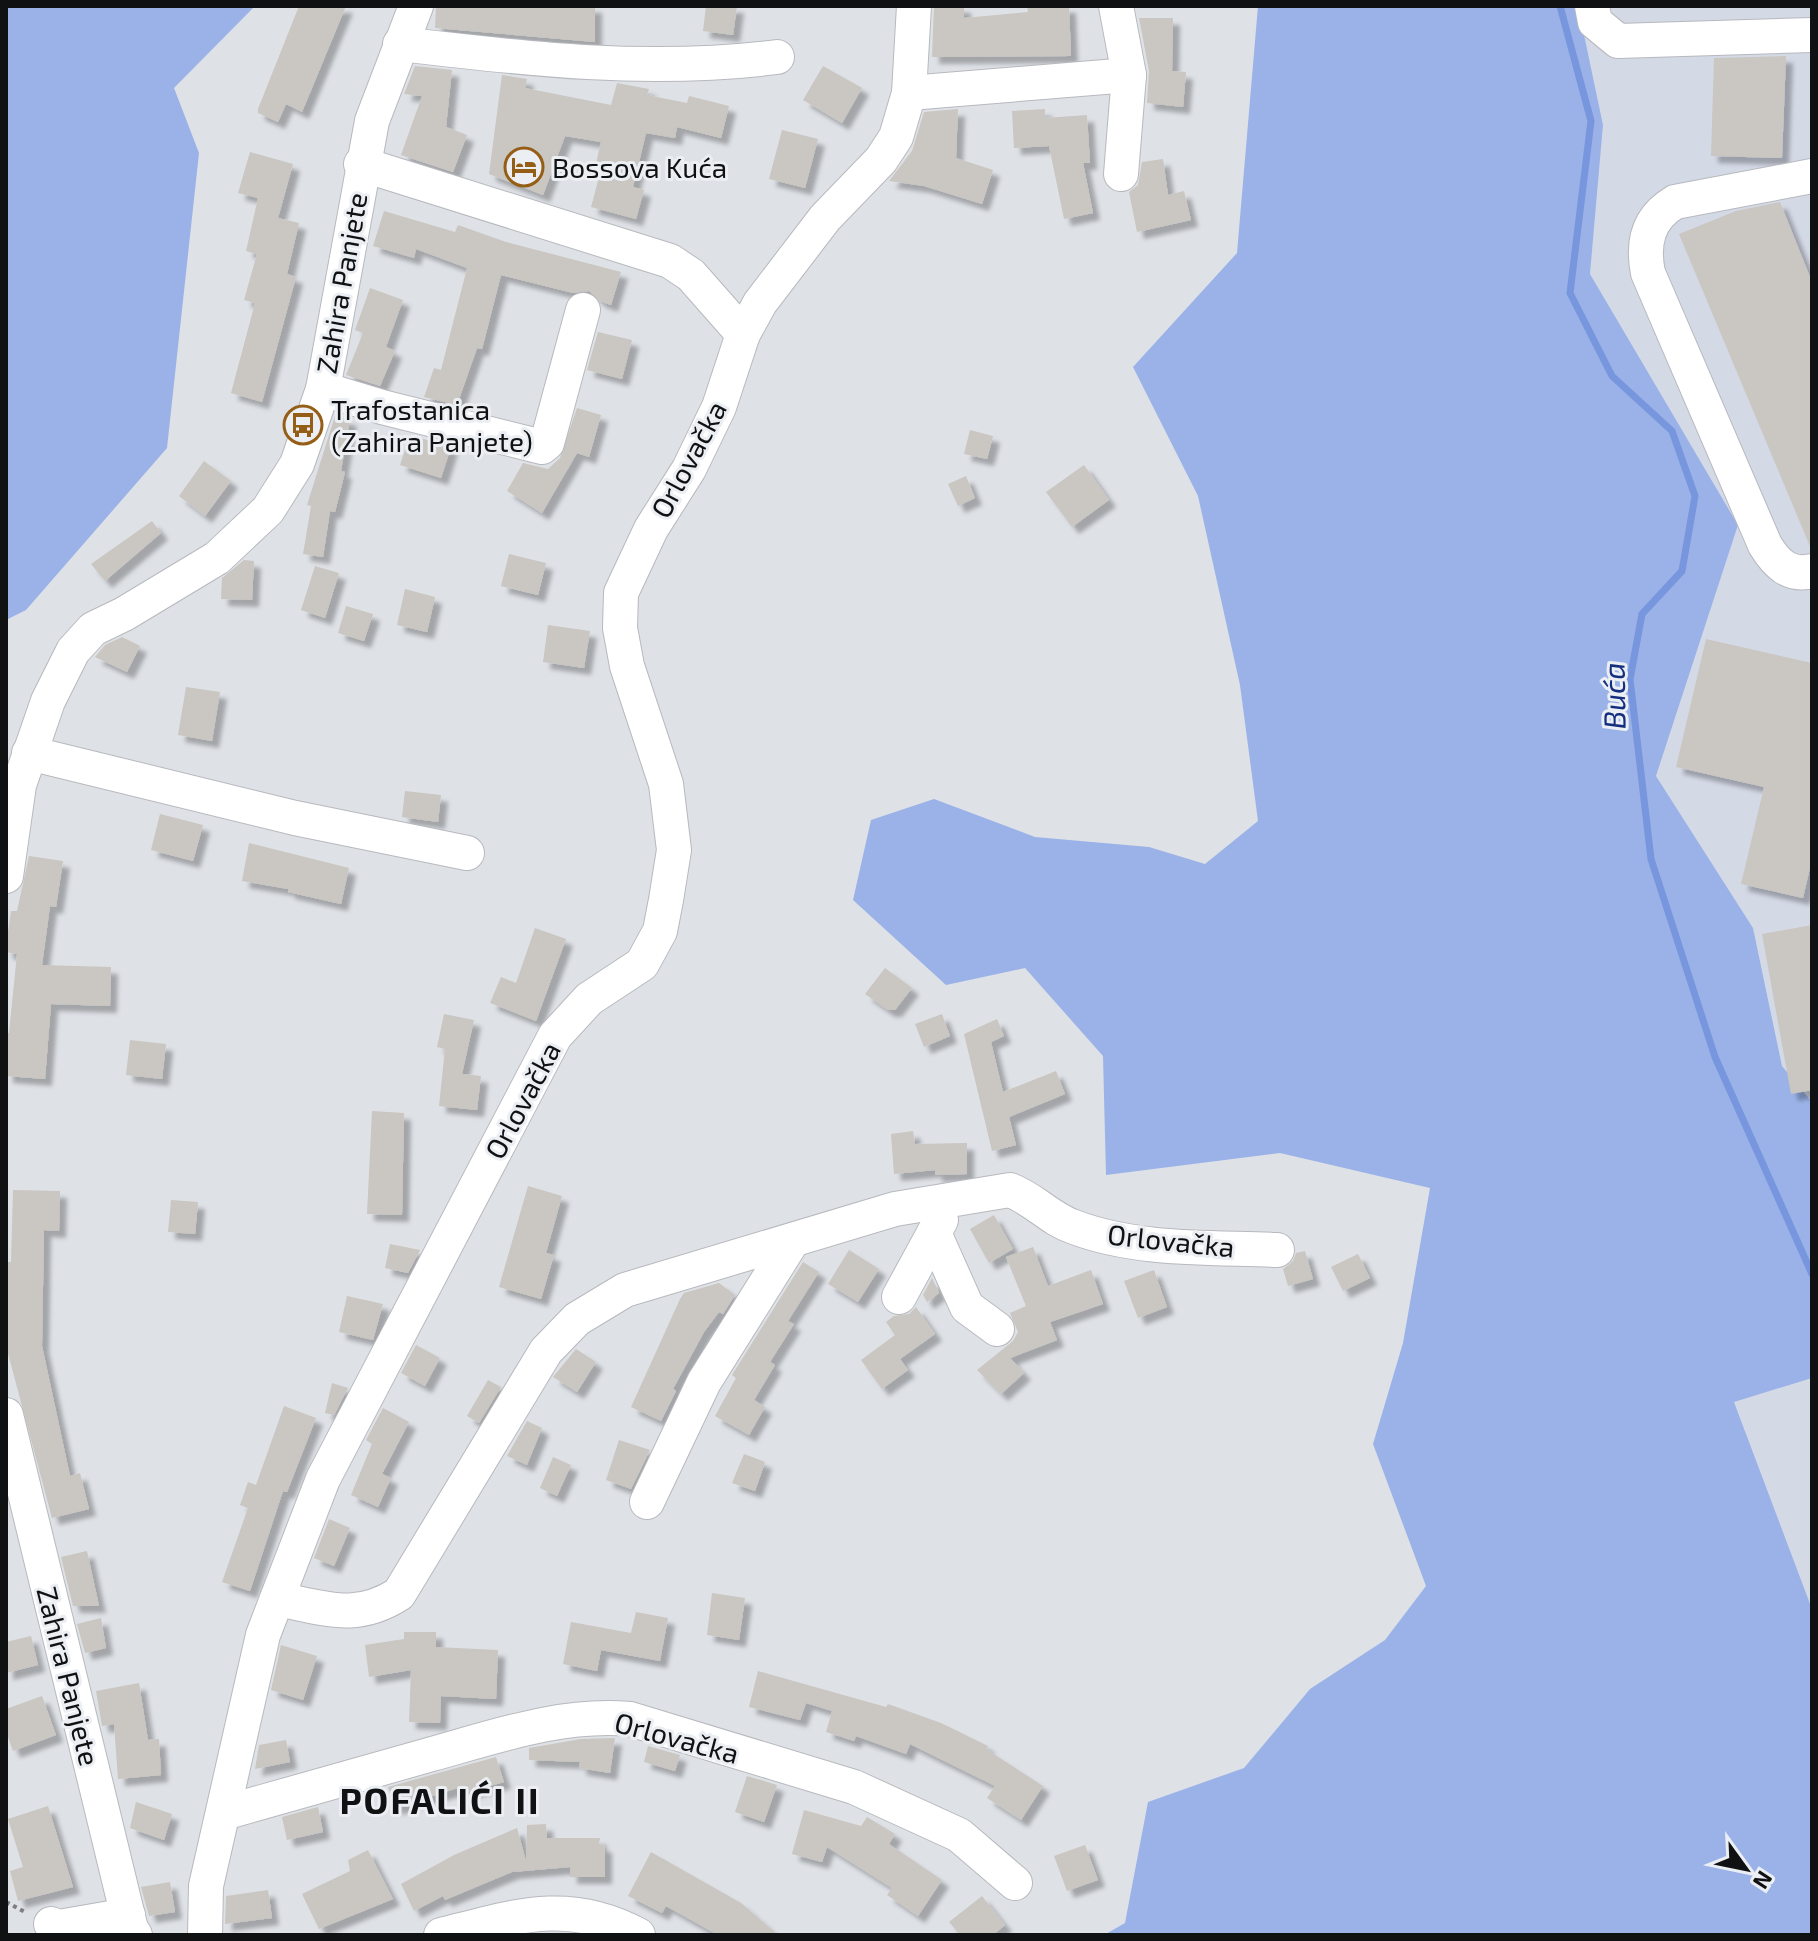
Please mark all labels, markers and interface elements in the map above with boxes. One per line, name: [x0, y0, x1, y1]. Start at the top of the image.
hotel icon: Bossova Kuća: [503, 146, 545, 188]
place label: Bossova Kuća: [552, 150, 727, 184]
street label: Zahira Panjete: [308, 190, 374, 376]
place label: Trafostanica (Zahira Panjete): [331, 392, 533, 458]
street label: Orlovačka: [643, 395, 733, 523]
bus stop icon: Trafostanica (Zahira Panjete): [282, 404, 324, 446]
water label: Buća: [1594, 662, 1632, 730]
street label: Orlovačka: [477, 1036, 567, 1164]
street label: Orlovačka: [1106, 1216, 1236, 1264]
street label: Zahira Panjete: [30, 1583, 108, 1769]
street label: Orlovačka: [611, 1704, 743, 1770]
district label: POFALIĆI II: [339, 1778, 541, 1821]
north arrow: [1706, 1829, 1786, 1909]
text: N: [1748, 1867, 1779, 1894]

